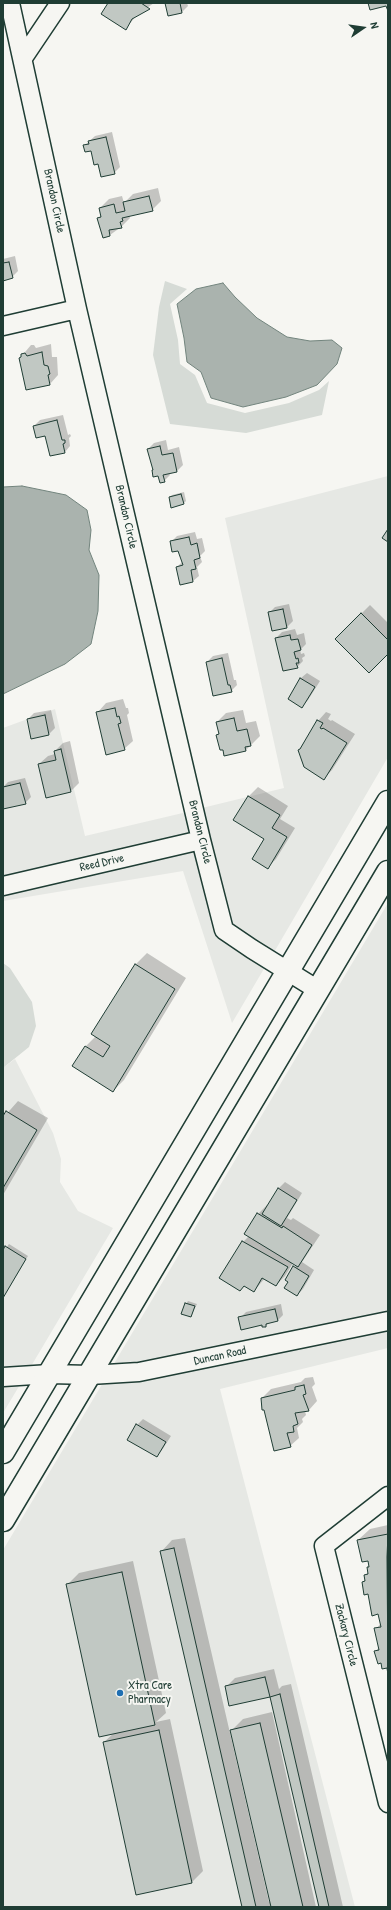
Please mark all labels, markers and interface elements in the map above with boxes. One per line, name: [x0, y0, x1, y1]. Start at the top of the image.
north arrow: [343, 8, 383, 48]
text: N: [367, 21, 382, 30]
street label: Brandon Circle: [40, 168, 68, 234]
street label: Brandon Circle: [112, 484, 140, 550]
street label: Brandon Circle: [185, 799, 215, 865]
street label: Reed Drive: [78, 851, 126, 875]
street label: Duncan Road: [193, 1343, 247, 1369]
street label: Zackary Circle: [331, 1602, 361, 1668]
place label: Xtra Care Pharmacy: [128, 1679, 172, 1707]
marker: Xtra Care Pharmacy: [115, 1688, 125, 1698]

